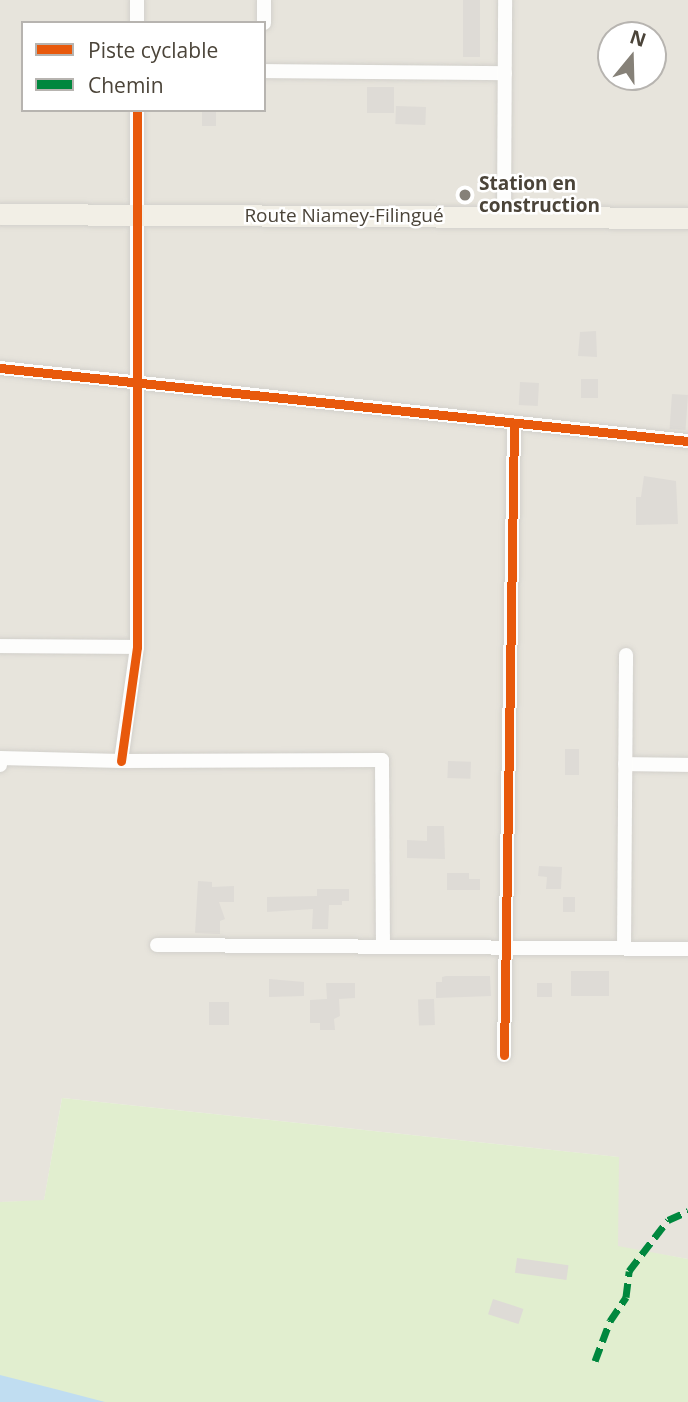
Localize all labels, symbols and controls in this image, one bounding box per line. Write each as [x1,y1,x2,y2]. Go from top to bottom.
legend [21,21,266,112]
north arrow [597,21,667,91]
text: N [627,23,650,53]
text: Piste cyclable [88,36,218,64]
text: Chemin [88,71,164,99]
place label: Station en construction [479,173,600,217]
marker: Station en construction [457,187,473,203]
street label: Route Niamey-Filingué [244,205,444,227]

